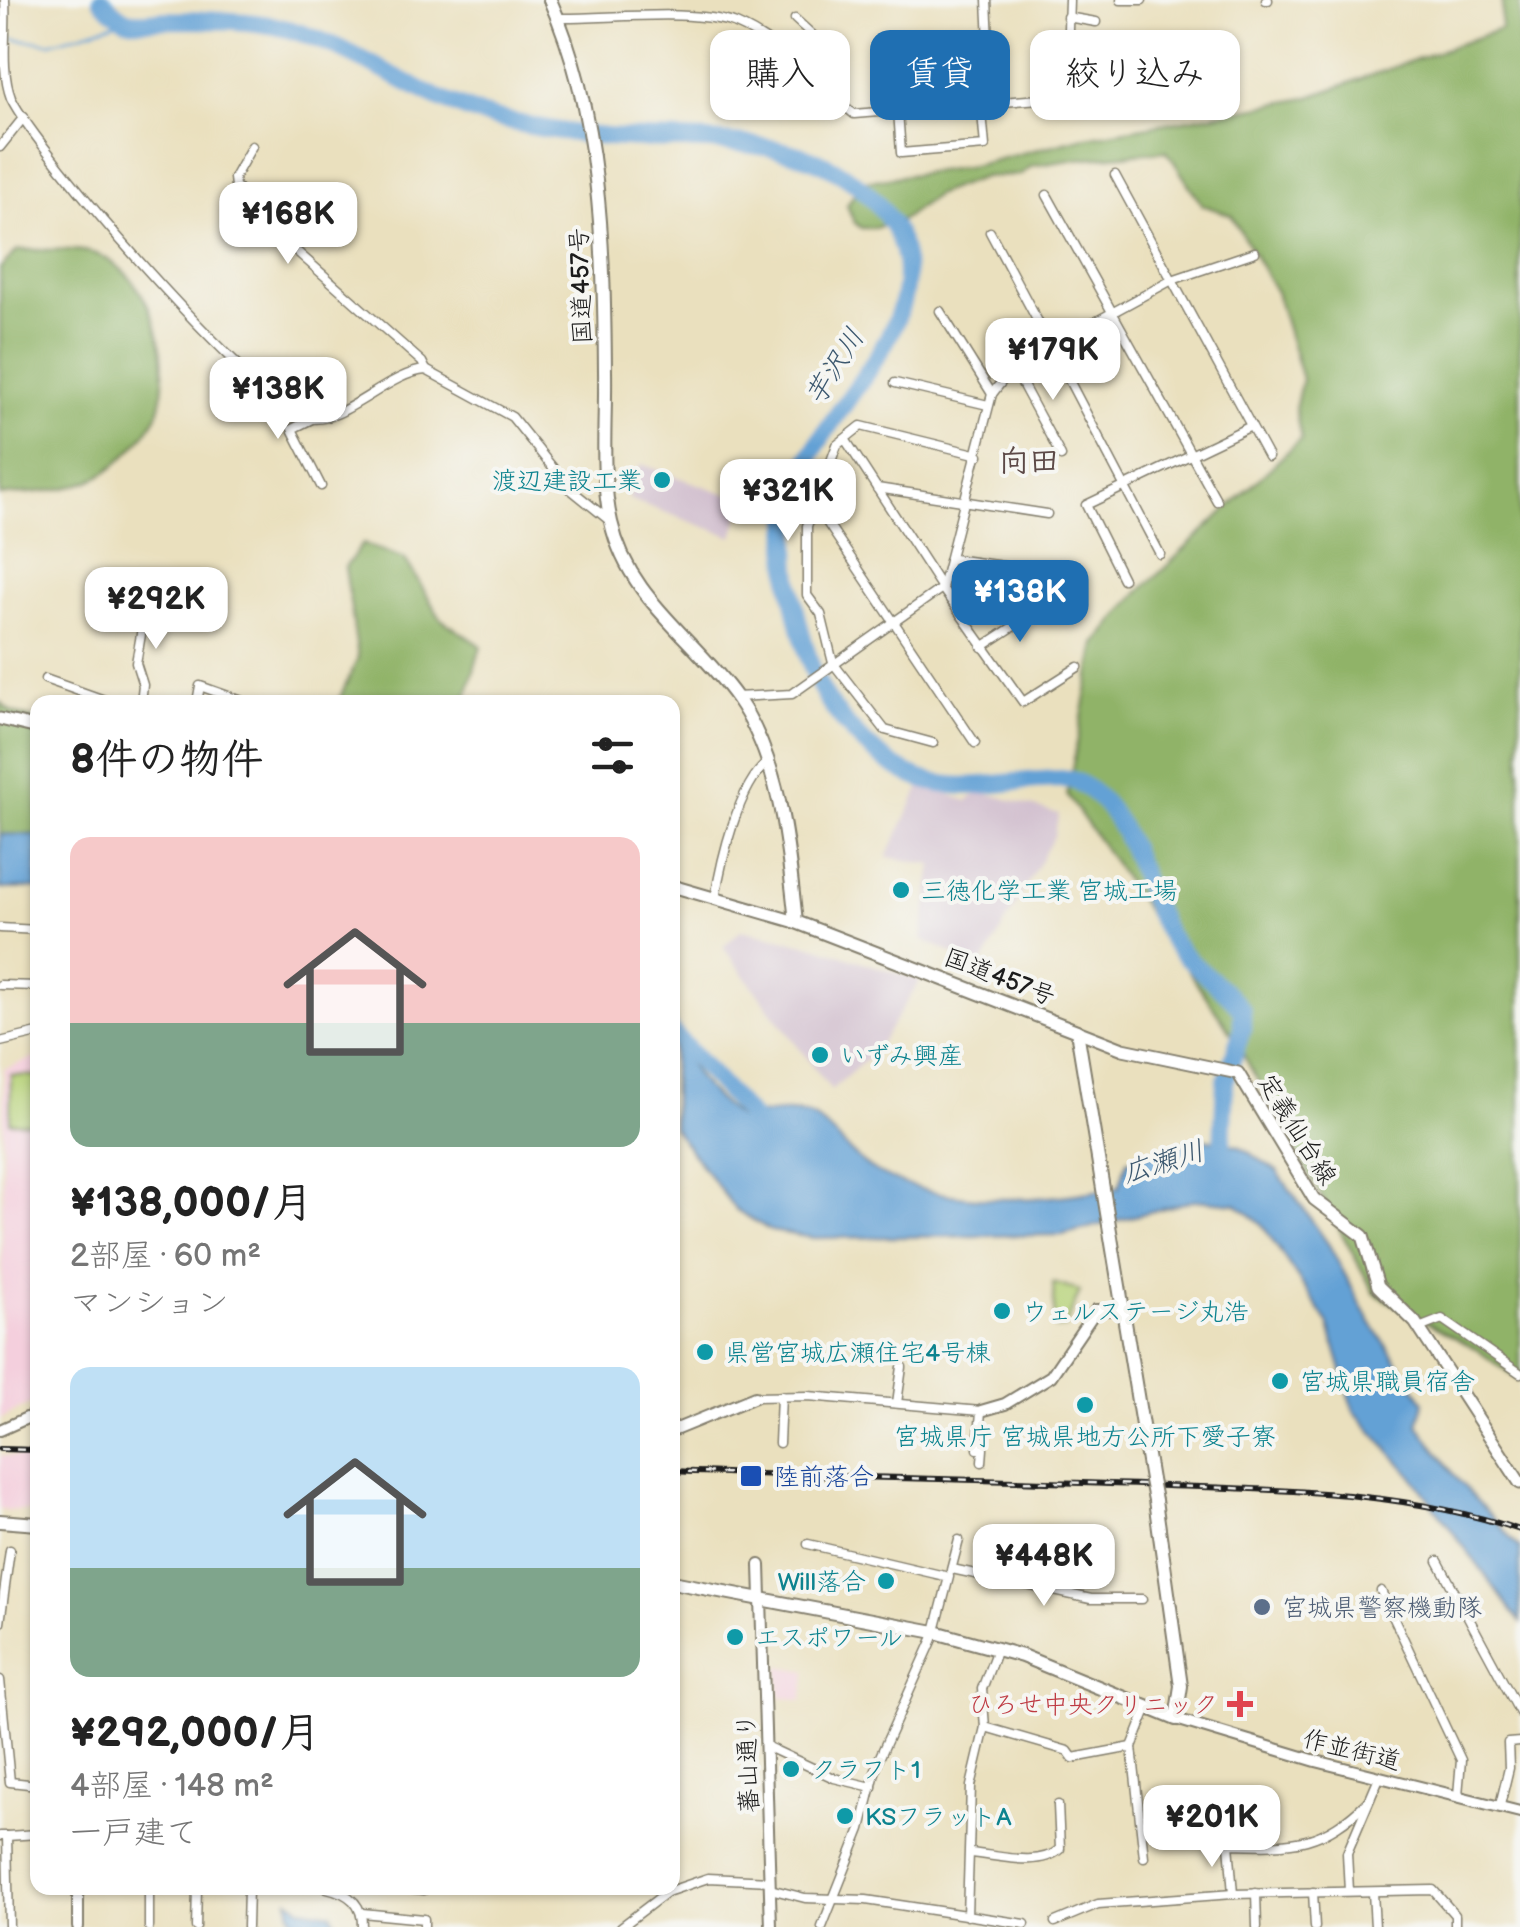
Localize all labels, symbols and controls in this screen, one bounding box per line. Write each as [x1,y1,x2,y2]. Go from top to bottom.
chip: 購入 [710,30,850,120]
chip: 賃貸 [870,30,1010,120]
chip: 絞り込み [1030,30,1240,120]
pin: ¥168K [218,182,358,267]
text: ¥168K [241,195,335,234]
street label: 国道457号 [564,227,599,345]
pin: ¥179K [983,318,1123,403]
water label: 芋沢川 [799,322,872,411]
text: ¥179K [1007,331,1099,370]
pin: ¥138K [208,357,348,442]
text: ¥138K [232,370,324,409]
district label: 向田 [999,444,1059,480]
pin: ¥321K [718,459,858,544]
place label: 渡辺建設工業 [492,466,642,497]
marker: 渡辺建設工業 [651,469,673,491]
text: ¥321K [742,472,834,511]
pin: ¥138K [950,560,1090,645]
pin: ¥292K [86,567,226,652]
text: ¥138K [974,573,1066,612]
text: ¥292K [107,580,205,619]
icon: filters [585,728,640,783]
text: 8件の物件 [70,735,263,786]
place label: 三徳化学工業 宮城工場 [921,876,1178,907]
marker: 三徳化学工業 宮城工場 [890,879,912,901]
icon: home [265,902,445,1082]
street label: 国道457号 [939,942,1060,1013]
place label: いずみ興産 [840,1041,963,1072]
marker: いずみ興産 [809,1044,831,1066]
street label: 定義仙台線 [1250,1069,1343,1191]
water label: 広瀬川 [1118,1134,1208,1190]
text: ¥138,000/月 [70,1178,313,1229]
text: 2部屋 · 60 m² [70,1237,261,1276]
text: マンション [70,1284,229,1323]
place label: ウェルステージ丸浩 [1022,1297,1249,1328]
marker: ウェルステージ丸浩 [991,1300,1013,1322]
place label: 県営宮城広瀬住宅4号棟 [725,1338,990,1369]
marker: 県営宮城広瀬住宅4号棟 [694,1341,716,1363]
place label: 宮城県職員宿舎 [1300,1367,1475,1398]
marker: 宮城県職員宿舎 [1269,1370,1291,1392]
marker: 宮城県庁 宮城県地方公所下愛子寮 [1074,1394,1096,1416]
place label: 宮城県庁 宮城県地方公所下愛子寮 [894,1422,1276,1453]
icon: home [265,1432,445,1612]
place label: 陸前落合 [774,1462,874,1493]
marker: 陸前落合 [738,1463,764,1489]
pin: ¥448K [974,1524,1114,1609]
text: ¥448K [995,1537,1093,1576]
place label: Will落合 [777,1567,866,1598]
marker: Will落合 [875,1570,897,1592]
place label: 宮城県警察機動隊 [1282,1593,1482,1624]
marker: 宮城県警察機動隊 [1251,1596,1273,1618]
place label: エスポワール [755,1623,904,1654]
marker: エスポワール [724,1626,746,1648]
place label: ひろせ中央クリニック [968,1690,1218,1721]
marker: ひろせ中央クリニック [1227,1691,1253,1717]
text: ¥292,000/月 [70,1708,321,1759]
street label: 蕃山通り [731,1712,766,1813]
street label: 作並街道 [1299,1723,1404,1778]
place label: クラフト1 [811,1755,921,1786]
marker: クラフト1 [780,1758,802,1780]
text: 4部屋 · 148 m² [70,1767,274,1806]
pin: ¥201K [1142,1785,1282,1870]
text: ¥201K [1165,1798,1259,1837]
place label: KSフラットA [865,1802,1012,1833]
marker: KSフラットA [834,1805,856,1827]
text: 一戸建て [70,1814,198,1853]

